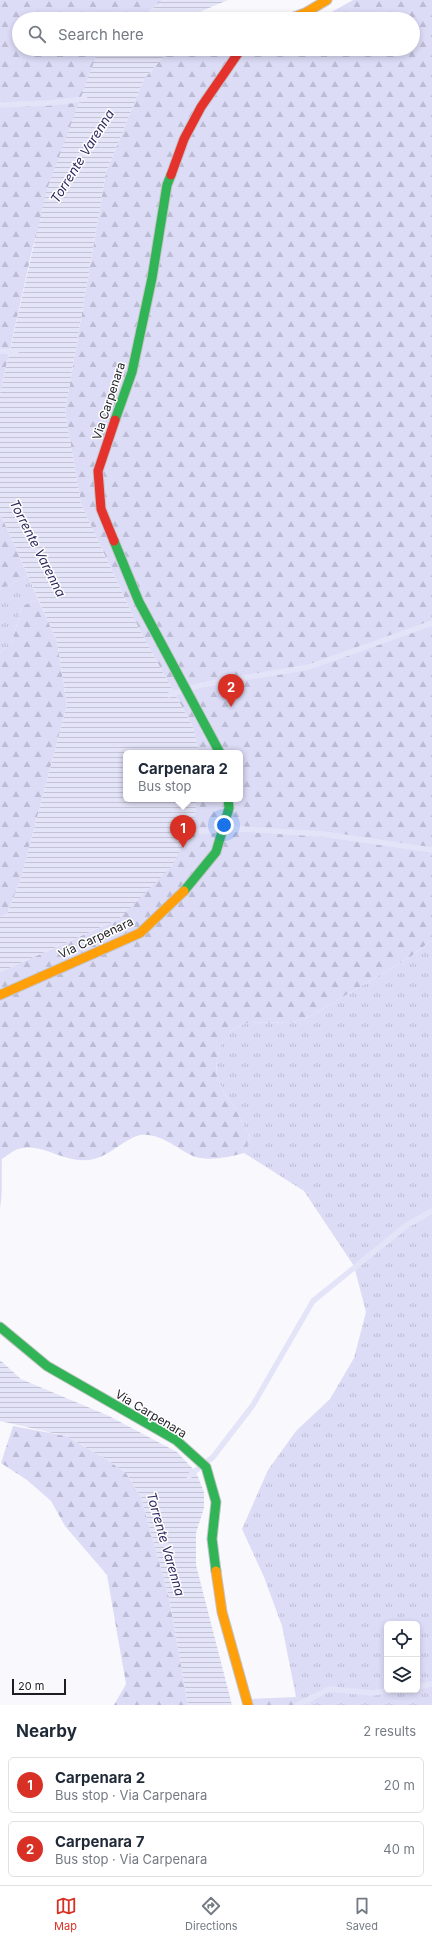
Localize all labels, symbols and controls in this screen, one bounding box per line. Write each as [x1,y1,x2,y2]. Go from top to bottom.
search box [12,12,420,56]
icon: search [26,23,48,45]
text: Search here [58,25,144,44]
water label: Torrente Varenna [47,106,117,206]
street label: Via Carpenara [89,360,128,442]
water label: Torrente Varenna [7,497,69,599]
pin: 2 [218,674,244,707]
popup [123,750,243,802]
text: Carpenara 2 [138,759,228,778]
text: Bus stop [138,778,191,794]
pin: 1 [170,815,196,848]
your location [214,815,234,835]
street label: Via Carpenara [56,914,136,961]
street label: Via Carpenara [113,1386,190,1441]
water label: Torrente Varenna [144,1490,188,1598]
map controls [384,1621,420,1693]
button: locate [384,1621,420,1657]
button: layers [384,1657,420,1693]
scale bar [12,1677,66,1696]
text: 20 m [18,1679,44,1693]
text: Nearby [16,1721,77,1741]
text: 2 results [363,1723,416,1739]
text: Carpenara 2 [55,1768,145,1787]
text: 1 [27,1777,33,1793]
text: 20 m [384,1777,415,1793]
text: Bus stop · Via Carpenara [55,1787,207,1803]
text: Carpenara 7 [55,1832,144,1851]
text: 2 [26,1841,34,1857]
text: 40 m [383,1841,415,1857]
text: Bus stop · Via Carpenara [55,1851,207,1867]
tab: Map [54,1895,77,1933]
tab: Directions [185,1895,238,1933]
tab: Saved [346,1895,378,1933]

